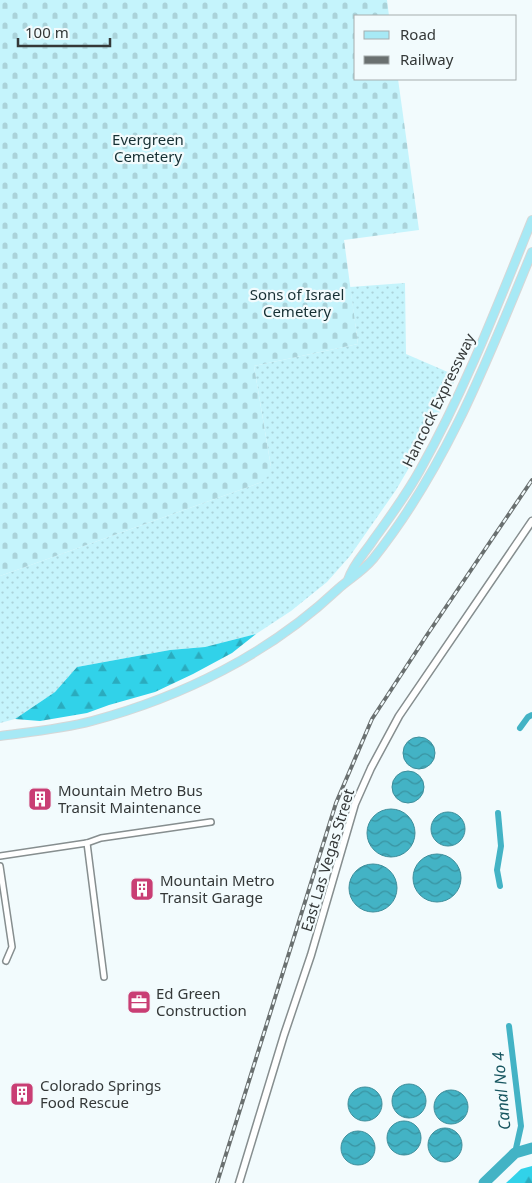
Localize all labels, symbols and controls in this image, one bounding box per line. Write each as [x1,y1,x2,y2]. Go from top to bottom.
scale bar [18,15,110,47]
legend [354,15,517,80]
text: 100 m [25,22,69,42]
text: Road [400,24,436,44]
text: Railway [400,49,454,69]
park label: Evergreen Cemetery [112,129,184,166]
park label: Sons of Israel Cemetery [250,284,344,321]
street label: Hancock Expressway [397,330,479,470]
place label: Mountain Metro Bus Transit Maintenance [58,780,203,817]
building icon: Mountain Metro Bus Transit Maintenance [27,786,53,812]
street label: East Las Vegas Street [296,786,358,934]
place label: Mountain Metro Transit Garage [160,870,275,907]
building icon: Mountain Metro Transit Garage [129,876,155,902]
place label: Ed Green Construction [156,983,247,1020]
office icon: Ed Green Construction [126,989,152,1015]
water label: Canal No 4 [487,1051,515,1131]
place label: Colorado Springs Food Rescue [40,1075,161,1112]
building icon: Colorado Springs Food Rescue [9,1081,35,1107]

